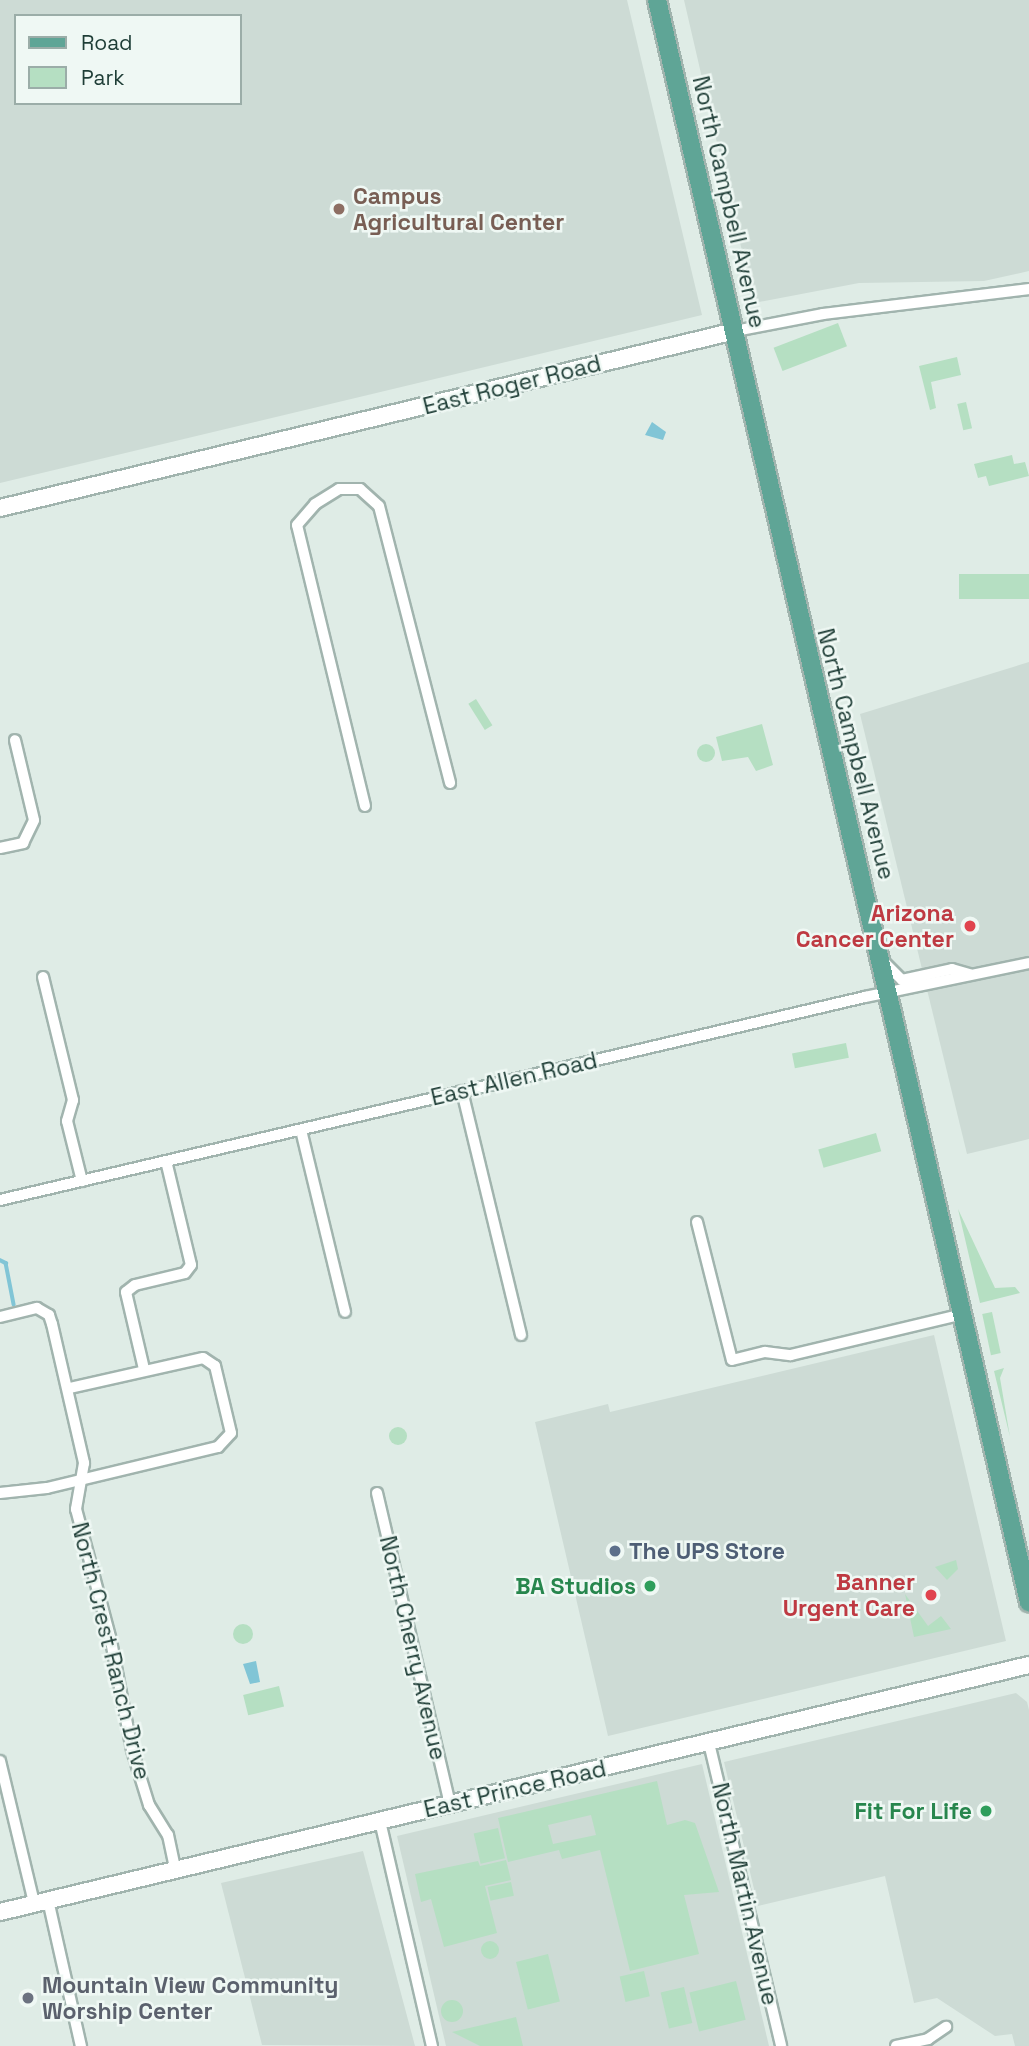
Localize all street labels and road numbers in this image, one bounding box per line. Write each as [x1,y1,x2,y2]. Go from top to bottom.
street label: North Campbell Avenue [687,73,771,331]
street label: East Roger Road [420,350,604,420]
street label: North Campbell Avenue [811,625,901,883]
street label: East Allen Road [428,1046,600,1112]
street label: North Crest Ranch Drive [66,1519,156,1783]
street label: North Cherry Avenue [374,1533,452,1763]
street label: East Prince Road [421,1755,609,1823]
street label: North Martin Avenue [706,1780,784,2008]

